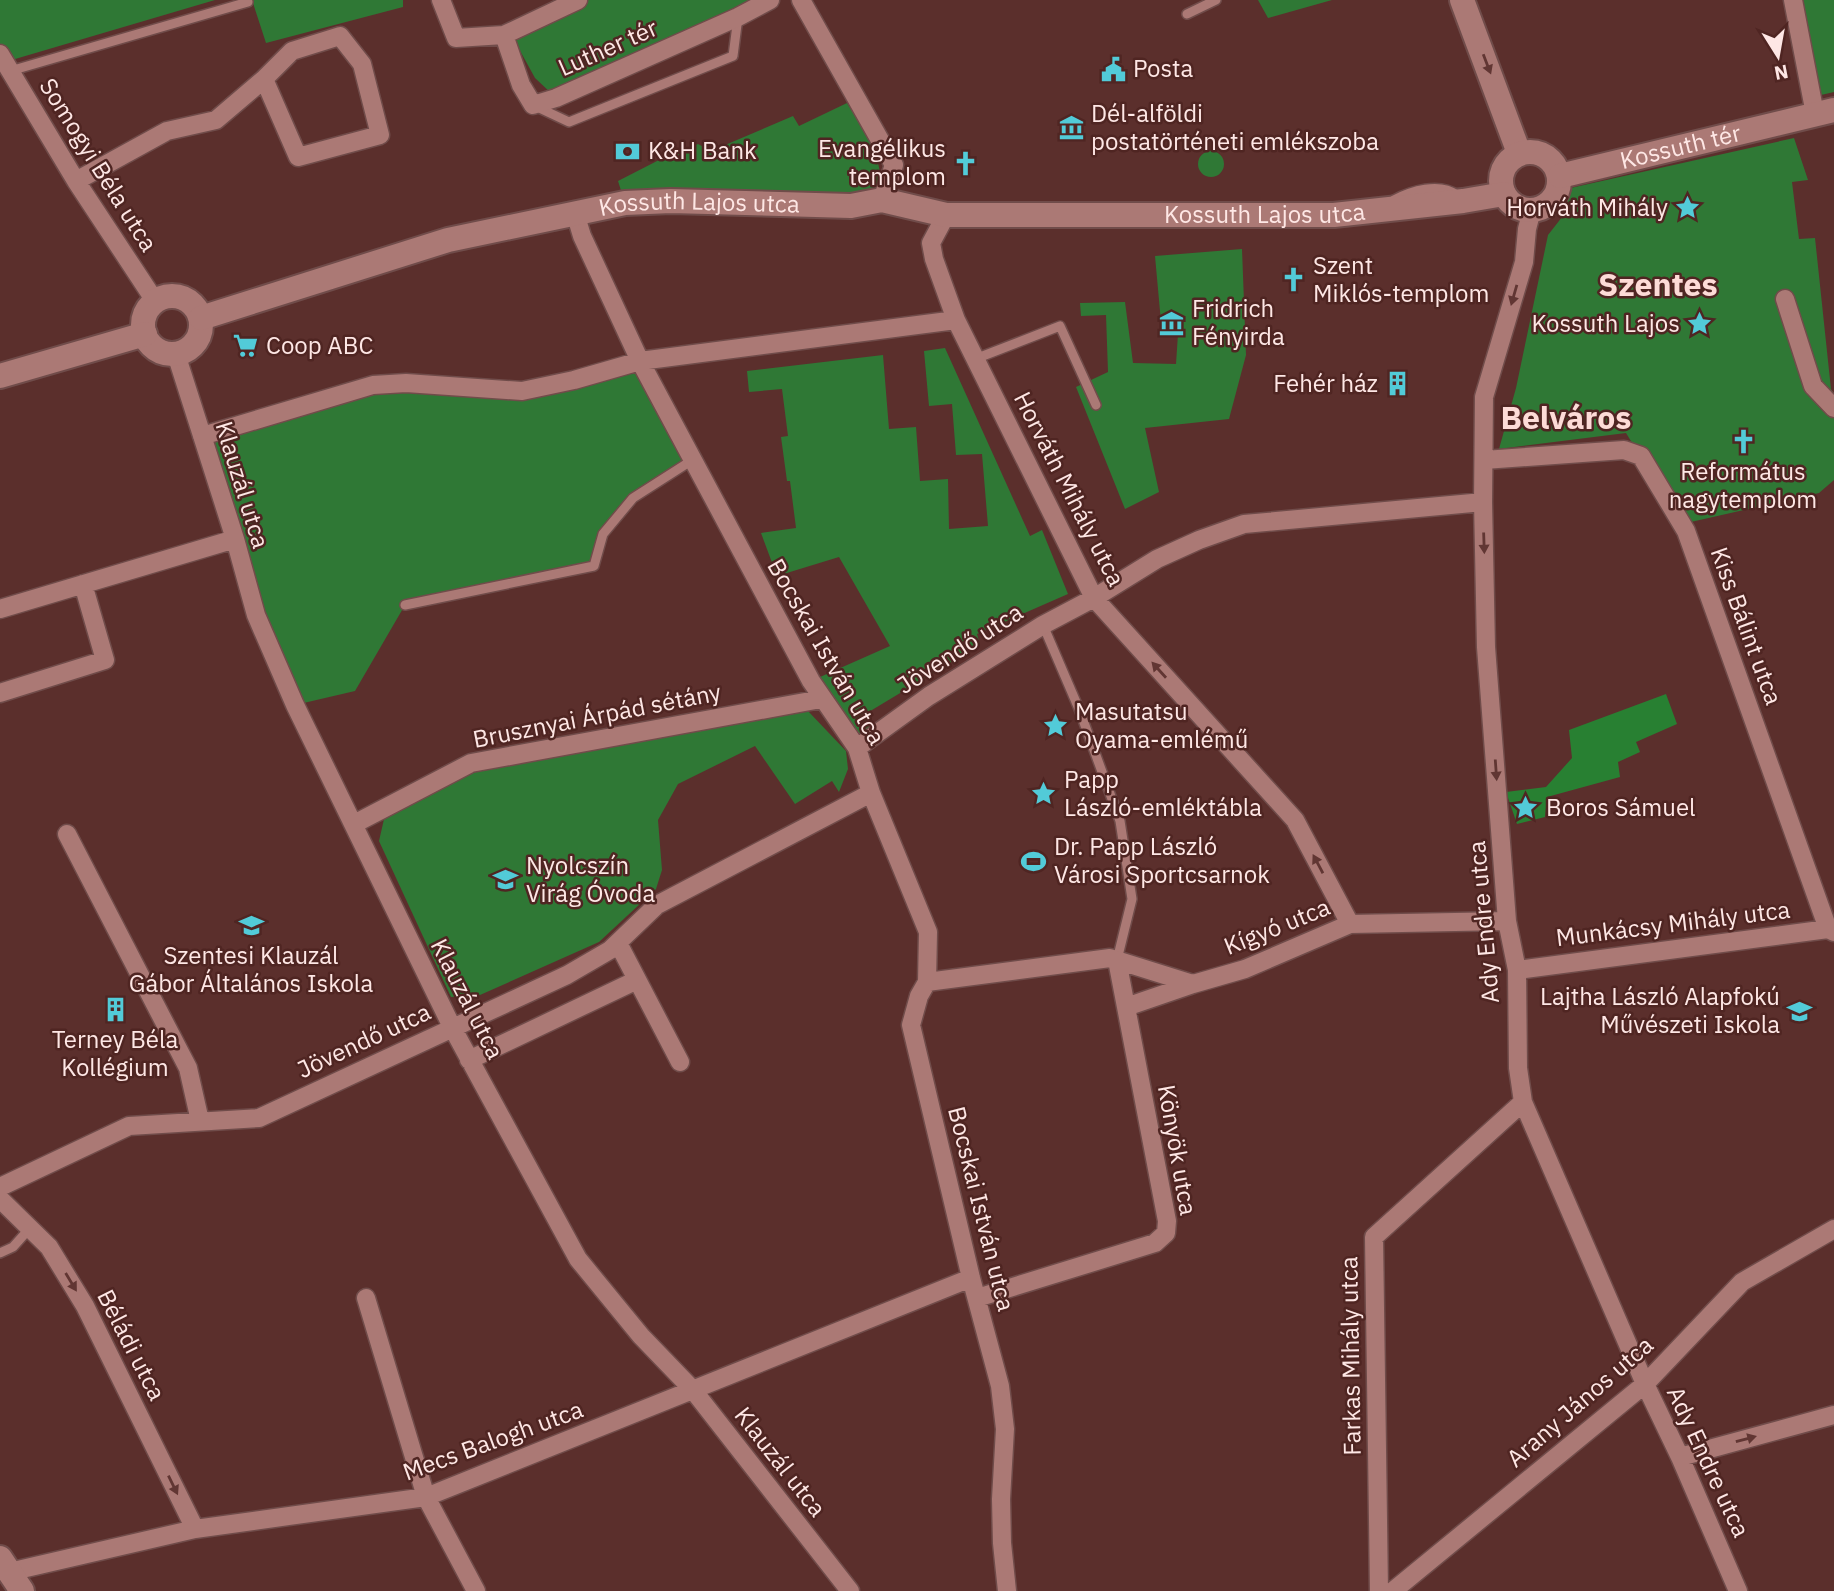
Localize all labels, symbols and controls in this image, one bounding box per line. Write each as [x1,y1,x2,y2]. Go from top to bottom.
street label: Luther tér [553,11,662,83]
north arrow [1743,21,1813,91]
place label: Posta [1133,52,1193,84]
one-way arrow [1481,53,1492,74]
public building icon: Posta [1099,55,1127,83]
text: N [1772,60,1790,86]
street label: Somogyi Béla utca [33,72,165,257]
place label: Dél-alföldi postatörténeti emlékszoba [1091,97,1379,157]
museum icon: Dél-alföldi postatörténeti emlékszoba [1057,114,1085,142]
street label: Kossuth tér [1617,116,1744,176]
place label: Evangélikus templom [818,132,946,192]
place label: K&H Bank [648,134,757,166]
bank icon: K&H Bank [614,137,642,165]
church icon: Evangélikus templom [952,149,980,177]
street label: Kossuth Lajos utca [596,184,800,223]
place label: Horváth Mihály [1506,191,1668,223]
place icon: Horváth Mihály [1674,194,1702,222]
street label: Kossuth Lajos utca [1164,195,1367,230]
place label: Szent Miklós-templom [1313,249,1489,309]
district label: Szentes [1598,263,1718,305]
church icon: Szent Miklós-templom [1279,266,1307,294]
one-way arrow [1508,285,1518,306]
place label: Fridrich Fényirda [1192,292,1285,352]
place label: Kossuth Lajos [1531,307,1680,339]
museum icon: Fridrich Fényirda [1158,309,1186,337]
place icon: Kossuth Lajos [1686,310,1714,338]
place label: Coop ABC [266,329,373,361]
supermarket icon: Coop ABC [232,332,260,360]
place label: Fehér ház [1273,367,1378,399]
building icon: Fehér ház [1384,370,1412,398]
street label: Horváth Mihály utca [1007,386,1133,591]
district label: Belváros [1501,396,1631,438]
street label: Klauzál utca [208,417,277,552]
church icon: Református nagytemplom [1729,427,1757,455]
place label: Református nagytemplom [1669,455,1817,515]
one-way arrow [1478,532,1489,554]
street label: Kiss Bálint utca [1704,542,1790,709]
street label: Bocskai István utca [761,553,893,751]
street label: Jövendő utca [890,595,1029,701]
one-way arrow [1151,661,1167,679]
street label: Brusznyai Árpád sétány [470,675,724,755]
place label: Masutatsu Oyama-emlémű [1075,695,1248,755]
place icon: Masutatsu Oyama-emlémű [1041,712,1069,740]
one-way arrow [1491,759,1502,781]
place label: Papp László-emléktábla [1064,763,1262,823]
place icon: Papp László-emléktábla [1030,780,1058,808]
place label: Boros Sámuel [1546,791,1696,823]
place icon: Boros Sámuel [1512,794,1540,822]
place label: Dr. Papp László Városi Sportcsarnok [1054,830,1270,890]
street label: Ady Endre utca [1460,839,1506,1005]
sports icon: Dr. Papp László Városi Sportcsarnok [1020,847,1048,875]
place label: Nyolcszín Virág Óvoda [526,849,655,909]
one-way arrow [1312,854,1324,873]
school or university icon: Nyolcszín Virág Óvoda [492,866,520,894]
street label: Kígyó utca [1219,890,1335,962]
street label: Munkácsy Mihály utca [1554,893,1792,953]
school or university icon: Szentesi Klauzál Gábor Általános Iskola [237,911,265,939]
street label: Klauzál utca [424,933,512,1064]
place label: Szentesi Klauzál Gábor Általános Iskola [129,939,373,999]
place label: Lajtha László Alapfokú Művészeti Iskola [1540,980,1780,1040]
building icon: Terney Béla Kollégium [101,995,129,1023]
street label: Jövendő utca [292,995,436,1085]
school or university icon: Lajtha László Alapfokú Művészeti Iskola [1786,997,1814,1025]
place label: Terney Béla Kollégium [52,1023,179,1083]
street label: Könyök utca [1151,1082,1205,1218]
street label: Bocskai István utca [941,1103,1023,1315]
street label: Farkas Mihály utca [1332,1256,1368,1456]
one-way arrow [64,1273,77,1292]
street label: Béládi utca [90,1284,174,1406]
street label: Arany János utca [1499,1329,1660,1474]
street label: Ady Endre utca [1660,1381,1758,1542]
street label: Mecs Balogh utca [398,1393,587,1487]
street label: Klauzál utca [728,1400,834,1523]
one-way arrow [1735,1433,1757,1444]
one-way arrow [168,1475,179,1495]

